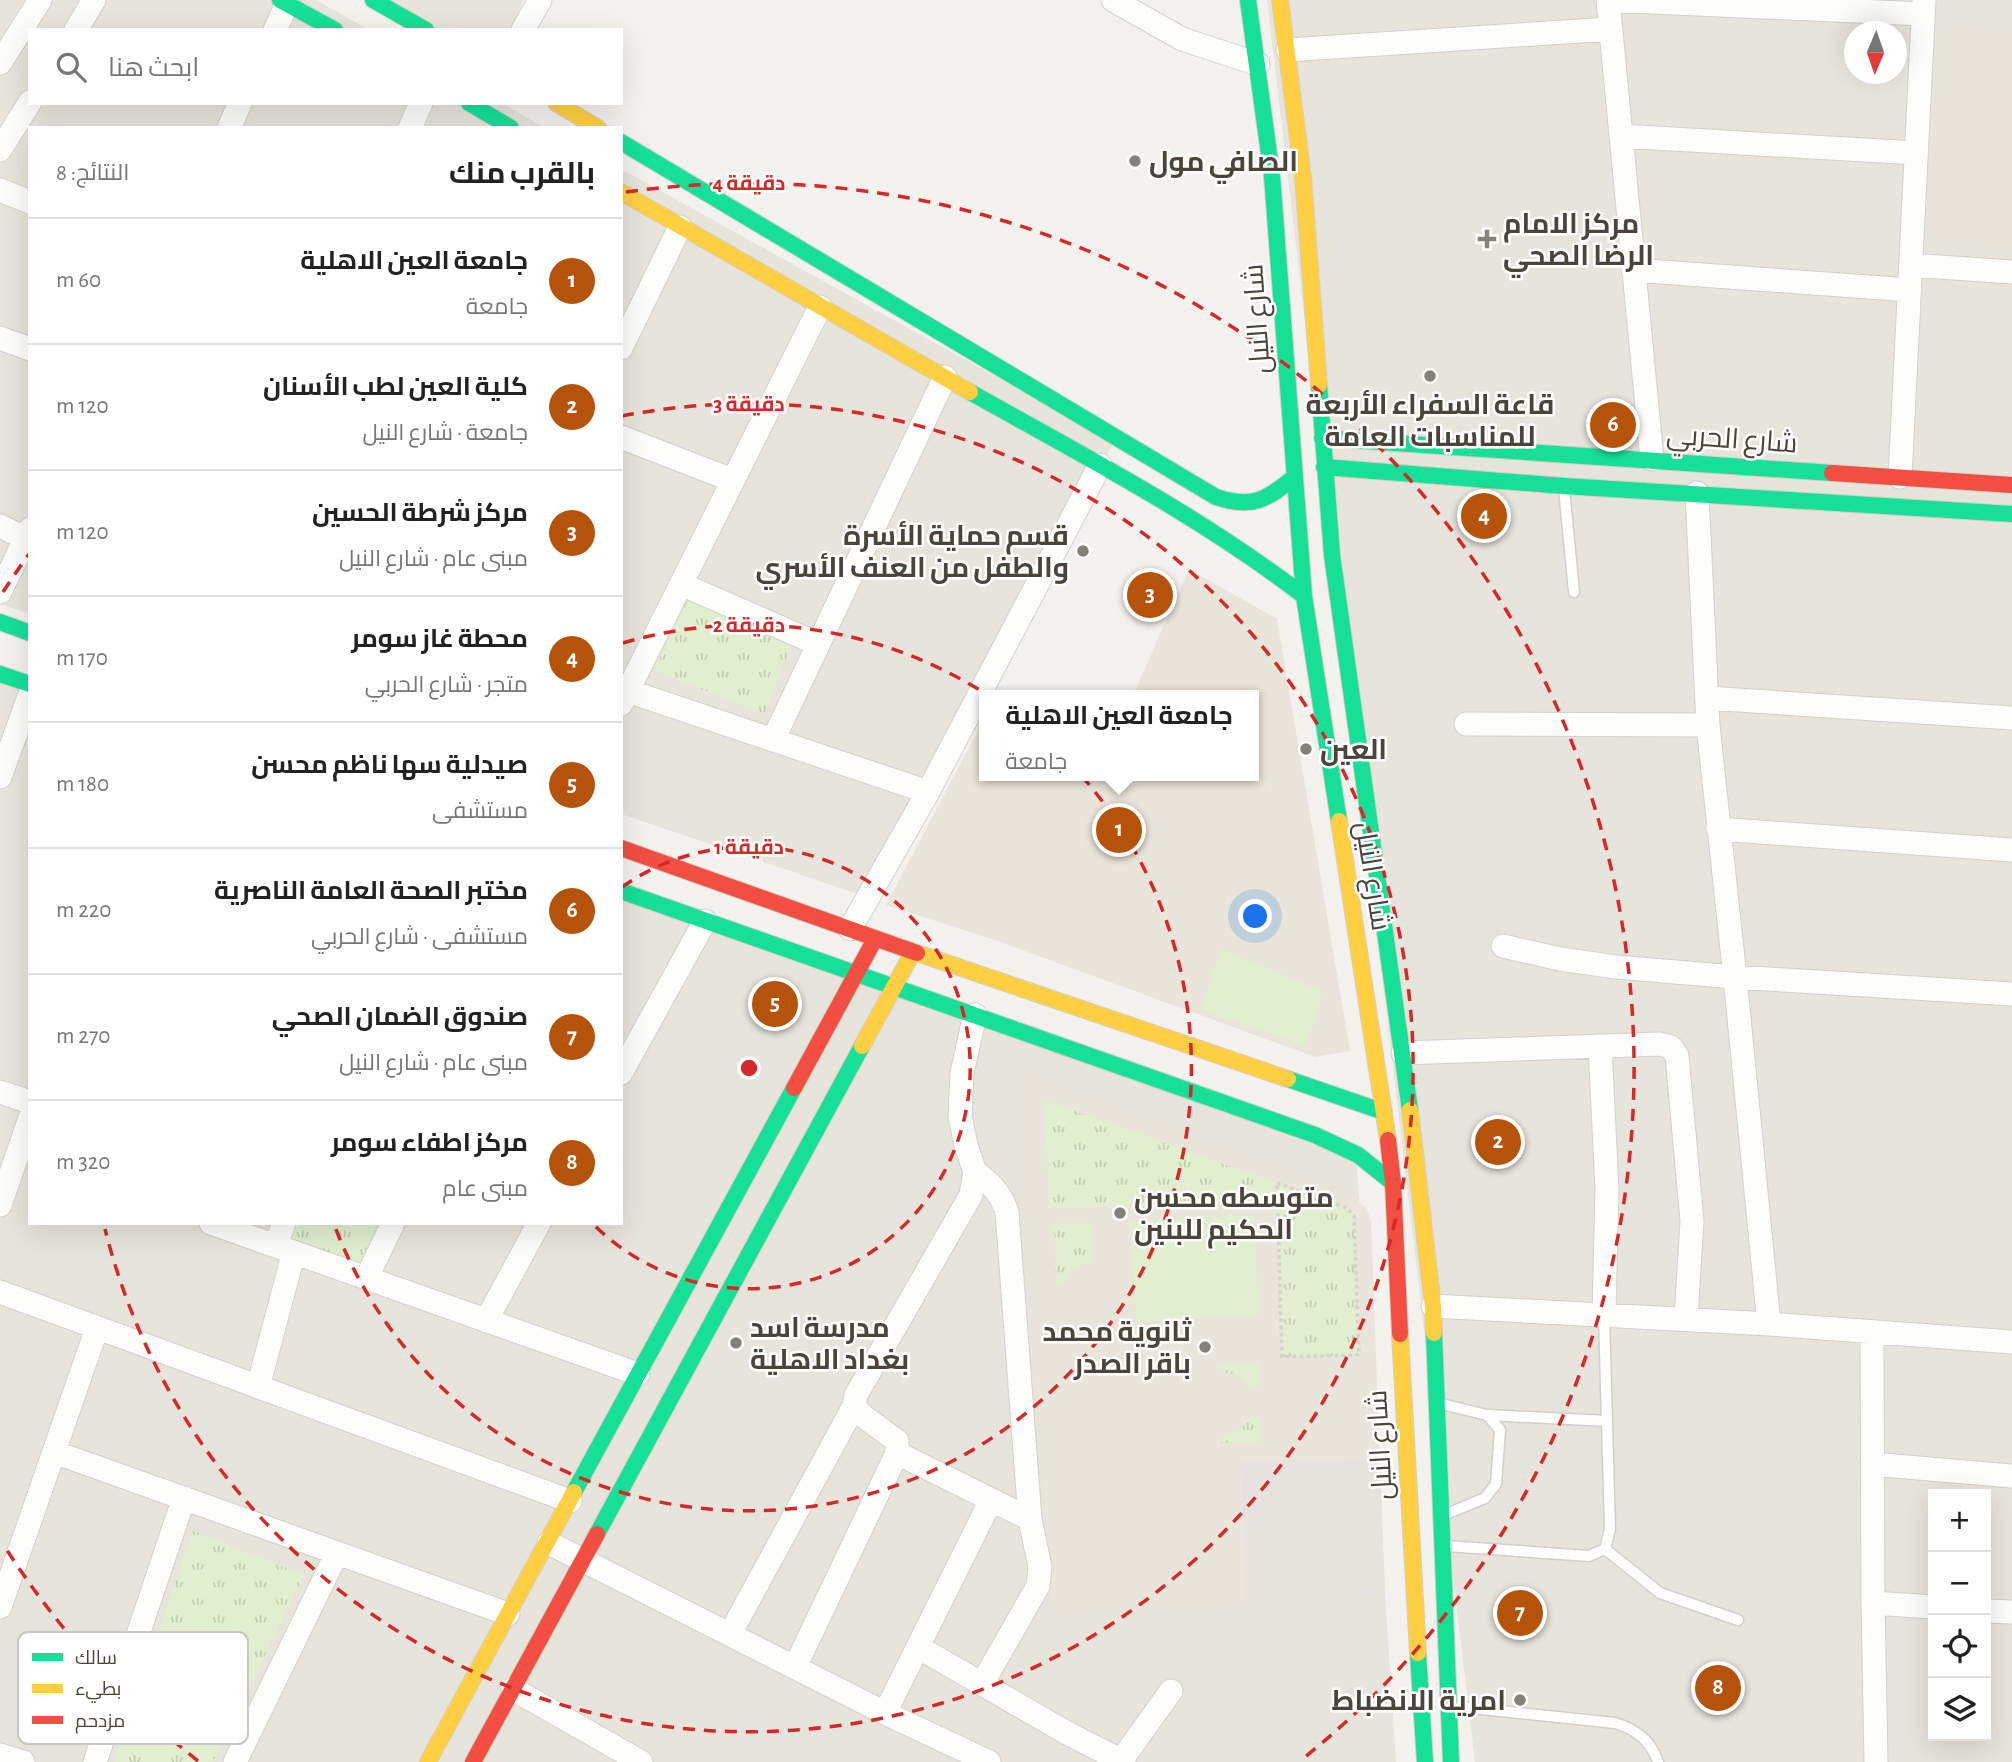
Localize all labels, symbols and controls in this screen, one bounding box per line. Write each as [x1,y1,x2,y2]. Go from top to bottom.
north arrow [1844,21,1907,84]
search box [28,28,623,105]
icon: search [52,48,90,86]
text: ابحث هنا [108,55,199,81]
place label: الصافي مول [1149,149,1298,184]
marker: الصافي مول [1127,153,1143,169]
text: بالقرب منك [449,159,595,189]
text: النتائج: 8 [56,162,129,185]
text: 4 دقيقة [712,173,786,195]
place label: مركز الامام الرضا الصحي [1503,211,1654,278]
marker: مركز الامام الرضا الصحي [1477,229,1497,249]
text: جامعة العين الاهلية [300,248,528,274]
street label: شارع النيل [1239,263,1279,375]
text: 60 m [56,269,101,292]
text: 1 [568,269,576,292]
text: جامعة [466,296,528,319]
marker: قاعة السفراء الأربعة للمناسبات العامة [1422,368,1438,384]
text: كلية العين لطب الأسنان [263,374,528,400]
place label: قاعة السفراء الأربعة للمناسبات العامة [1306,389,1554,452]
text: 3 دقيقة [713,394,785,416]
text: 120 m [56,395,109,418]
text: 2 [567,395,577,418]
pin: 6 [1590,399,1636,451]
street label: شارع الحربي [1665,420,1799,465]
text: جامعة · شارع النيل [362,422,528,445]
pin: 4 [1461,490,1507,542]
text: مركز شرطة الحسين [312,500,528,526]
place label: قسم حماية الأسرة والطفل من العنف الأسري [756,520,1069,590]
text: 120 m [56,521,109,544]
text: 3 [567,521,577,544]
marker: قسم حماية الأسرة والطفل من العنف الأسري [1075,543,1091,559]
text: مبنى عام · شارع النيل [339,548,528,571]
pin: 3 [1127,569,1173,621]
text: 2 دقيقة [713,615,785,637]
text: محطة غاز سومر [351,626,528,652]
text: 170 m [56,647,108,670]
text: 4 [566,647,578,670]
text: متجر · شارع الحربي [365,674,528,697]
popup [979,690,1259,781]
text: جامعة العين الاهلية [1005,703,1233,729]
place label: العين [1320,737,1387,766]
marker: العين [1298,741,1314,757]
text: جامعة [1005,751,1067,774]
text: صيدلية سها ناظم محسن [251,752,528,778]
text: 180 m [56,773,109,796]
text: 5 [567,773,577,796]
text: مستشفى [432,800,528,823]
pin: 1 [1096,804,1142,856]
street label: شارع النيل [1347,820,1395,933]
text: 1 دقيقة [714,837,784,859]
text: مختبر الصحة العامة الناصرية [214,878,528,904]
text: 220 m [56,899,111,922]
text: 6 [566,899,578,922]
your location [1238,899,1272,933]
text: مستشفى · شارع الحربي [311,926,528,949]
pin: 5 [752,978,798,1030]
text: صندوق الضمان الصحي [272,1004,528,1030]
text: 270 m [56,1025,110,1048]
text: 7 [567,1025,577,1048]
text: مبنى عام · شارع النيل [339,1052,528,1075]
centre of rings [737,1056,761,1080]
pin: 2 [1475,1116,1521,1168]
text: مركز اطفاء سومر [331,1130,528,1156]
text: 320 m [56,1151,110,1174]
text: 8 [566,1151,578,1174]
text: مبنى عام [442,1178,528,1201]
place label: متوسطه محسن الحكيم للبنين [1134,1185,1334,1249]
marker: متوسطه محسن الحكيم للبنين [1112,1205,1128,1221]
place label: مدرسة اسد بغداد الاهلية [750,1315,909,1375]
place label: ثانوية محمد باقر الصدر [1042,1317,1192,1380]
marker: مدرسة اسد بغداد الاهلية [728,1335,744,1351]
marker: ثانوية محمد باقر الصدر [1197,1339,1213,1355]
street label: شارع النيل [1363,1389,1401,1501]
map controls [1928,1489,1991,1741]
button: + [1928,1489,1991,1552]
button: − [1928,1552,1991,1615]
pin: 7 [1497,1587,1543,1639]
button: locate [1928,1615,1991,1678]
legend [18,1632,248,1744]
text: سالك [75,1649,117,1668]
pin: 8 [1695,1662,1741,1714]
button: layers [1928,1678,1991,1741]
text: بطيء [75,1680,121,1703]
place label: امرية الانضباط [1332,1688,1506,1717]
marker: امرية الانضباط [1512,1692,1528,1708]
text: مزدحم [75,1712,125,1734]

